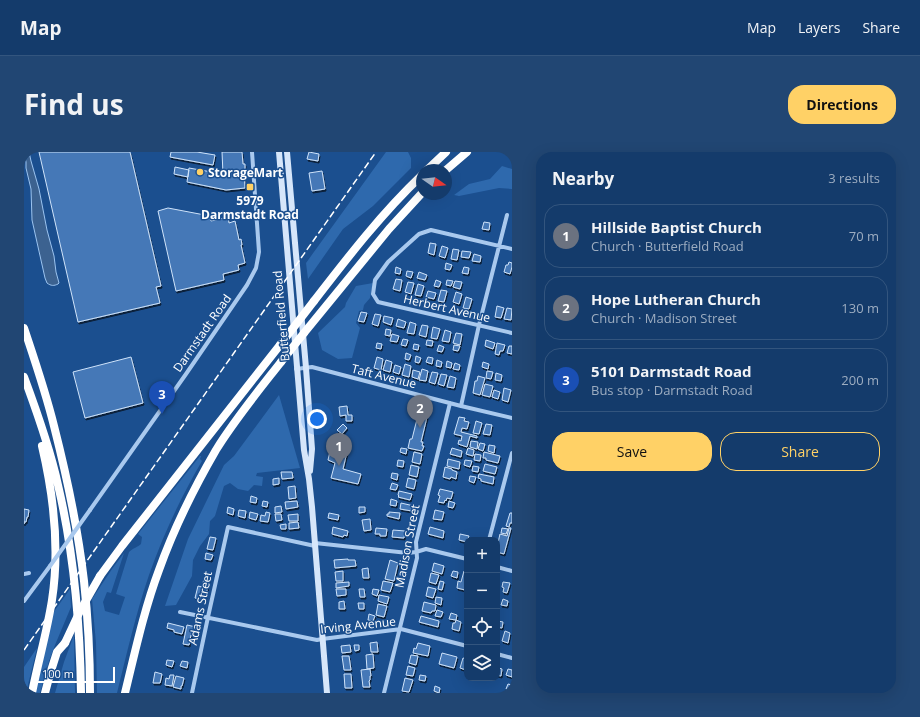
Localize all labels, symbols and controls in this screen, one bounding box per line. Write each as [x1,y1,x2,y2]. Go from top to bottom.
text: Map [20,15,61,41]
text: Map [747,18,776,37]
text: Layers [798,18,840,37]
text: Share [862,18,900,37]
text: Find us [24,85,124,123]
button: Directions [788,85,896,124]
place label: StorageMart [208,164,283,181]
north arrow [416,164,452,200]
marker: StorageMart [195,167,205,177]
text: Nearby [552,167,614,190]
text: 3 results [828,169,880,187]
marker: 5979 Darmstadt Road [245,182,255,192]
place label: 5979 Darmstadt Road [201,192,299,223]
text: Hillside Baptist Church [591,217,762,237]
text: 1 [562,227,570,245]
text: 70 m [849,227,879,245]
text: Church · Butterfield Road [591,237,744,255]
street label: Butterfield Road [269,270,293,362]
text: Hope Lutheran Church [591,289,761,309]
street label: Herbert Avenue [402,290,492,326]
street label: Darmstadt Road [169,291,235,375]
text: 2 [562,299,570,317]
text: 130 m [841,299,879,317]
text: Church · Madison Street [591,309,737,327]
street label: Taft Avenue [350,360,419,392]
text: 5101 Darmstadt Road [591,361,752,381]
text: 3 [562,371,570,389]
text: 200 m [841,371,879,389]
pin: 3 [149,381,175,414]
text: Bus stop · Darmstadt Road [591,381,753,399]
pin: 2 [407,395,433,428]
your location [307,409,327,429]
button: Save [552,432,712,471]
button: Share [720,432,880,471]
pin: 1 [326,433,352,466]
street label: Madison Street [391,503,423,589]
map controls [464,537,500,681]
button: + [464,537,500,573]
street label: Adams Street [184,570,216,646]
button: − [464,573,500,609]
button: locate [464,609,500,645]
street label: Irving Avenue [319,613,397,637]
button: layers [464,645,500,681]
scale bar [36,665,115,684]
text: 100 m [42,666,74,681]

